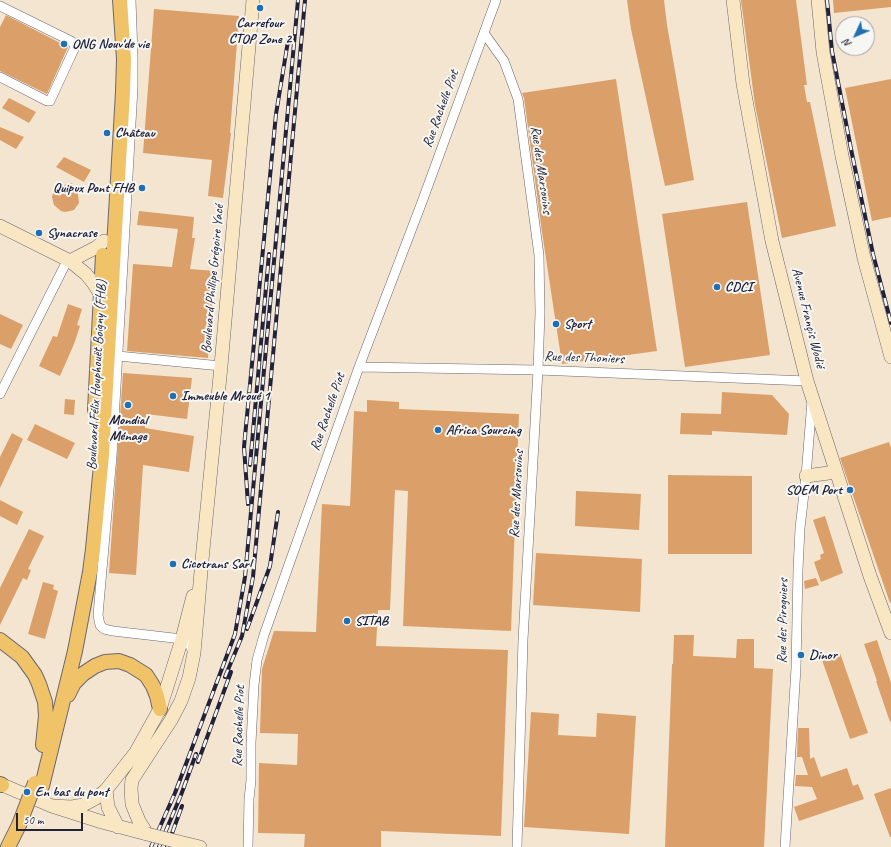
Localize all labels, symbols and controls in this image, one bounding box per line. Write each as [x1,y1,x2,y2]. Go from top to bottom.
marker: Carrefour CTOP Zone 2 [255,3,265,13]
place label: Carrefour CTOP Zone 2 [229,15,291,48]
north arrow [835,16,875,56]
place label: ONG Nouv'de vie [72,36,149,52]
text: N [840,36,854,51]
marker: ONG Nouv'de vie [59,39,69,49]
street label: Rue Rachelle Piot [419,68,463,150]
place label: Château [115,125,155,141]
street label: Rue des Marsouins [527,125,555,215]
marker: Château [102,128,112,138]
place label: Quipux Pont FHB [53,180,134,196]
marker: Quipux Pont FHB [137,183,147,193]
street label: Boulevard Phillipe Grégoire Yacé [198,204,228,354]
place label: Synacrase [47,225,97,241]
marker: Synacrase [34,228,44,238]
street label: Avenue Françis Wodié [787,266,829,370]
place label: CDCI [725,279,752,295]
street label: Boulevard Félix Houphouët Boigny (FHB) [84,280,110,470]
marker: CDCI [712,282,722,292]
place label: Sport [564,316,591,332]
marker: Sport [551,319,561,329]
street label: Rue des Thoniers [544,348,624,368]
street label: Rue Rachelle Piot [307,371,349,453]
place label: Immeuble Mroué 1 [181,388,270,404]
marker: Immeuble Mroué 1 [168,391,178,401]
marker: Mondial Ménage [123,400,133,410]
place label: Mondial Ménage [109,412,147,444]
place label: Africa Sourcing [446,422,521,438]
marker: Africa Sourcing [433,425,443,435]
street label: Rue des Marsouins [506,449,528,539]
place label: SOEM Port [786,482,842,498]
marker: SOEM Port [845,485,855,495]
place label: Cicotrans Sarl [181,556,251,572]
marker: Cicotrans Sarl [168,559,178,569]
street label: Rue des Piroguiers [774,578,792,664]
place label: SITAB [355,613,388,629]
marker: SITAB [342,616,352,626]
place label: Dinor [809,647,837,663]
marker: Dinor [796,650,806,660]
street label: Rue Rachelle Piot [229,685,249,767]
place label: En bas du pont [35,784,108,800]
marker: En bas du pont [22,787,32,797]
scale bar [18,805,85,831]
text: 50 m [23,812,43,828]

